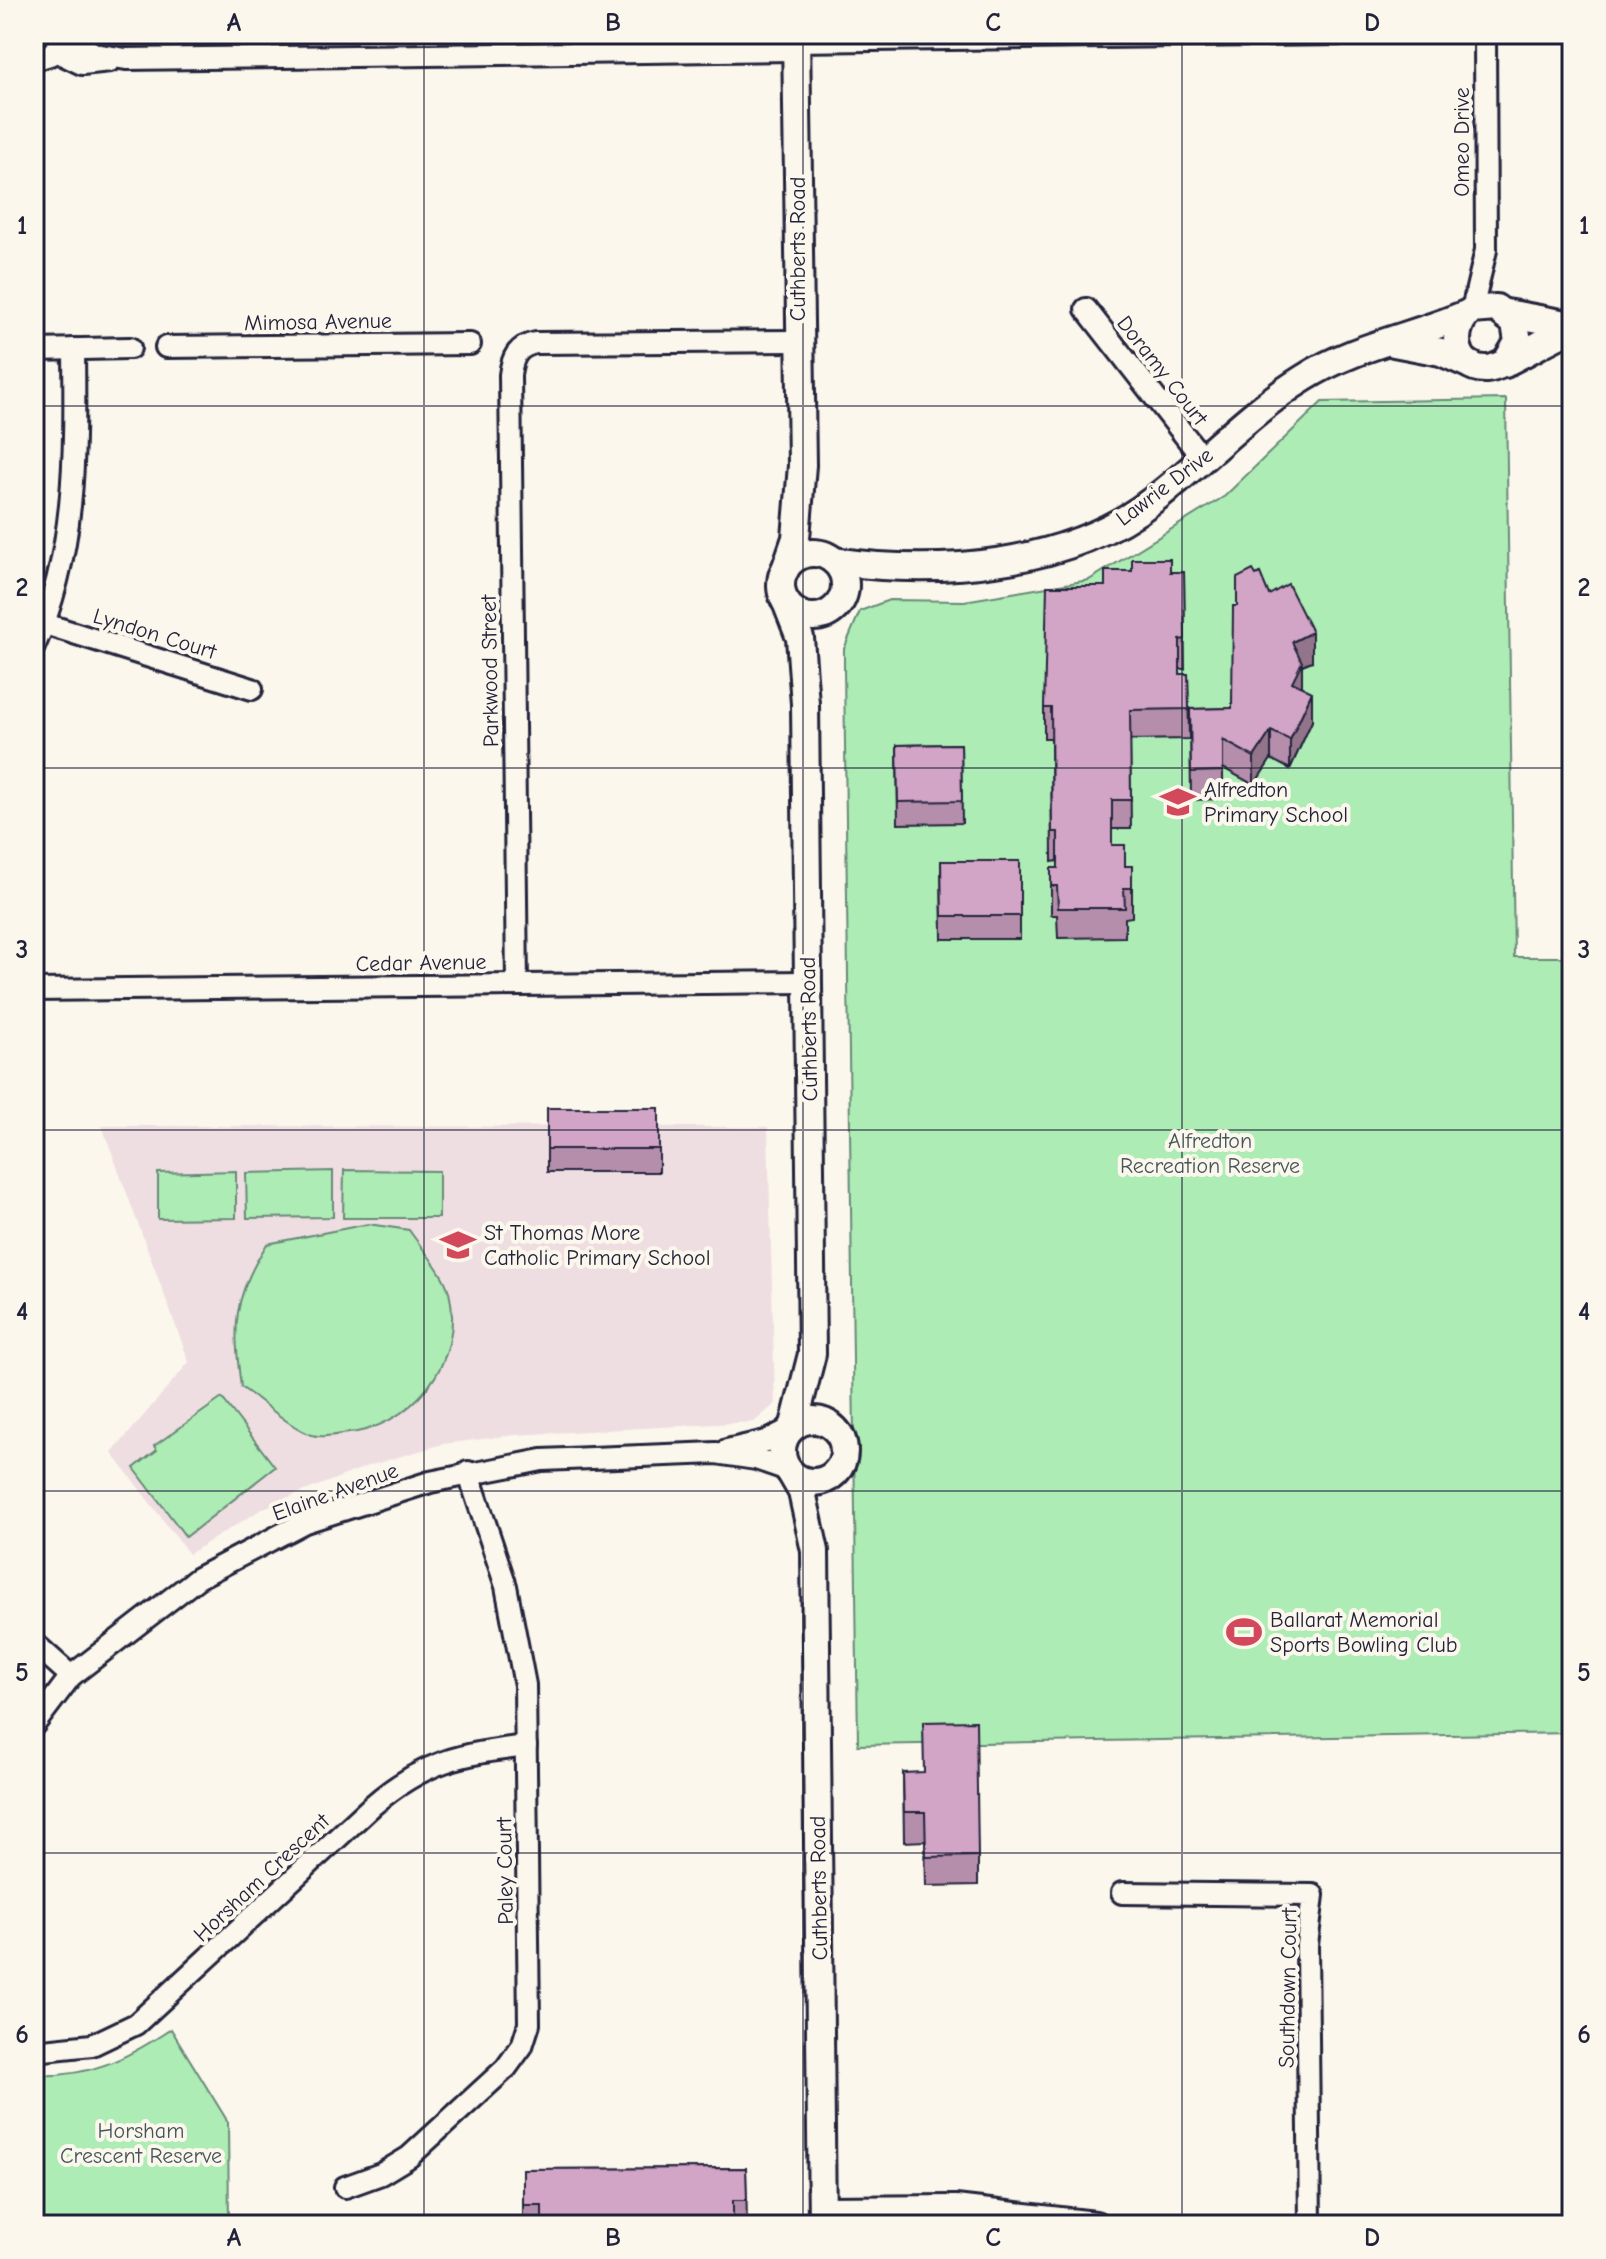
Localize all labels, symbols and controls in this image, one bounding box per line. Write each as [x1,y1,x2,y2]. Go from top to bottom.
text: A [227,8,242,38]
text: B [605,8,621,38]
text: C [985,8,1001,38]
text: D [1364,8,1380,38]
street label: Omeo Drive [1449,87,1475,197]
street label: Cuthberts Road [785,177,811,321]
text: 1 [17,211,27,241]
text: 1 [1579,211,1589,241]
street label: Mimosa Avenue [244,308,392,336]
street label: Doramy Court [1111,311,1214,431]
street label: Lawrie Drive [1111,442,1218,532]
text: 2 [16,573,28,603]
text: 2 [1578,573,1590,603]
street label: Parkwood Street [476,594,504,747]
street label: Lyndon Court [90,603,220,665]
place label: Alfredton Primary School [1204,777,1348,828]
school or university icon: Alfredton Primary School [1159,783,1197,821]
text: 3 [16,935,28,965]
text: 3 [1578,935,1590,965]
street label: Cedar Avenue [355,949,487,977]
street label: Cuthberts Road [795,956,823,1102]
park label: Alfredton Recreation Reserve [1120,1128,1300,1179]
place label: St Thomas More Catholic Primary School [484,1220,711,1271]
school or university icon: St Thomas More Catholic Primary School [439,1226,477,1264]
text: 4 [16,1297,28,1327]
text: 4 [1578,1297,1590,1327]
street label: Elaine Avenue [269,1457,402,1527]
place label: Ballarat Memorial Sports Bowling Club [1270,1607,1458,1658]
sports icon: Ballarat Memorial Sports Bowling Club [1225,1613,1263,1651]
text: 5 [15,1658,29,1688]
text: 5 [1577,1658,1591,1688]
street label: Horsham Crescent [188,1808,335,1947]
street label: Cuthberts Road [805,1815,833,1961]
street label: Paley Court [491,1816,519,1925]
street label: Southdown Court [1274,1907,1302,2068]
text: 6 [15,2020,29,2050]
text: 6 [1577,2020,1591,2050]
park label: Horsham Crescent Reserve [60,2118,222,2169]
text: A [227,2223,242,2253]
text: B [605,2223,621,2253]
text: C [985,2223,1001,2253]
text: D [1364,2223,1380,2253]

